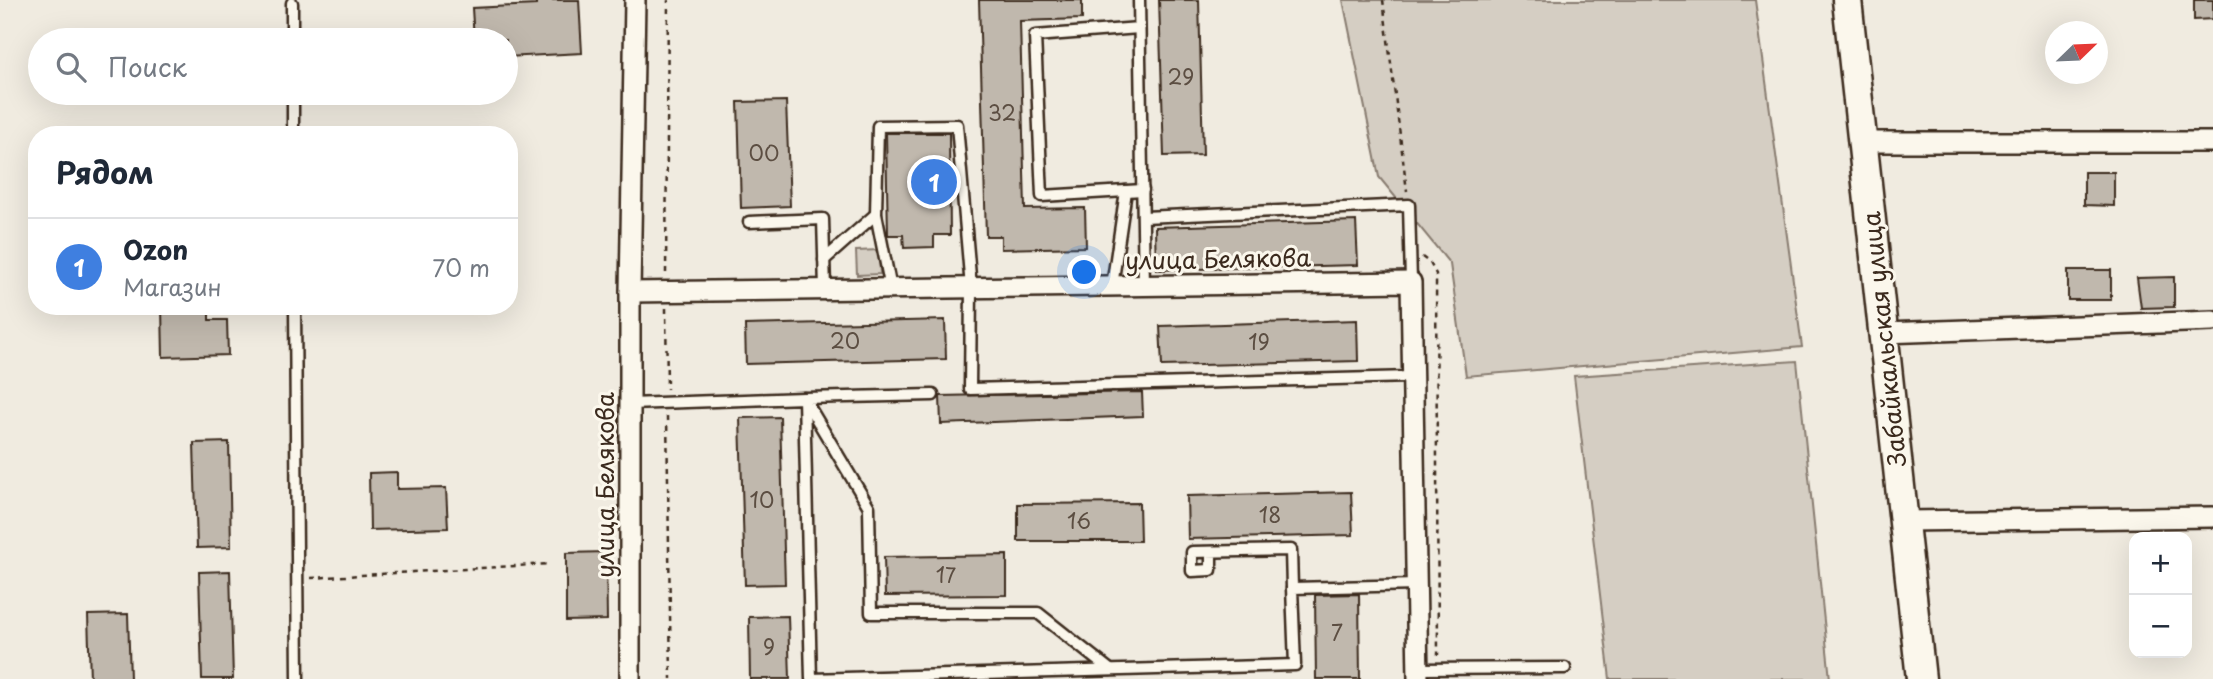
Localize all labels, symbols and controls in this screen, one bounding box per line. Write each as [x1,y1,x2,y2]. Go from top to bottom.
north arrow [2045,21,2108,84]
search box [28,28,518,105]
text: Поиск [108,47,187,86]
icon: search [52,48,90,86]
house number: 29 [1168,60,1194,92]
house number: 32 [988,96,1016,128]
house number: 00 [749,136,779,168]
text: Рядом [56,149,154,194]
pin: 1 [911,156,957,208]
street label: Забайкальская улица [1852,210,1914,470]
text: Ozon [123,230,188,269]
street label: улица Белякова [1125,238,1311,278]
text: 1 [74,250,85,285]
text: 70 m [432,250,490,285]
your location [1067,255,1101,289]
text: Магазин [123,269,222,304]
house number: 20 [830,324,860,356]
house number: 19 [1248,325,1270,357]
street label: улица Белякова [586,392,622,578]
house number: 10 [750,483,774,515]
house number: 18 [1259,498,1281,530]
house number: 16 [1067,504,1091,536]
map controls [2129,532,2192,658]
button: + [2129,532,2192,595]
house number: 17 [936,558,956,590]
button: − [2129,595,2192,658]
house number: 7 [1331,616,1343,648]
house number: 9 [763,630,775,662]

